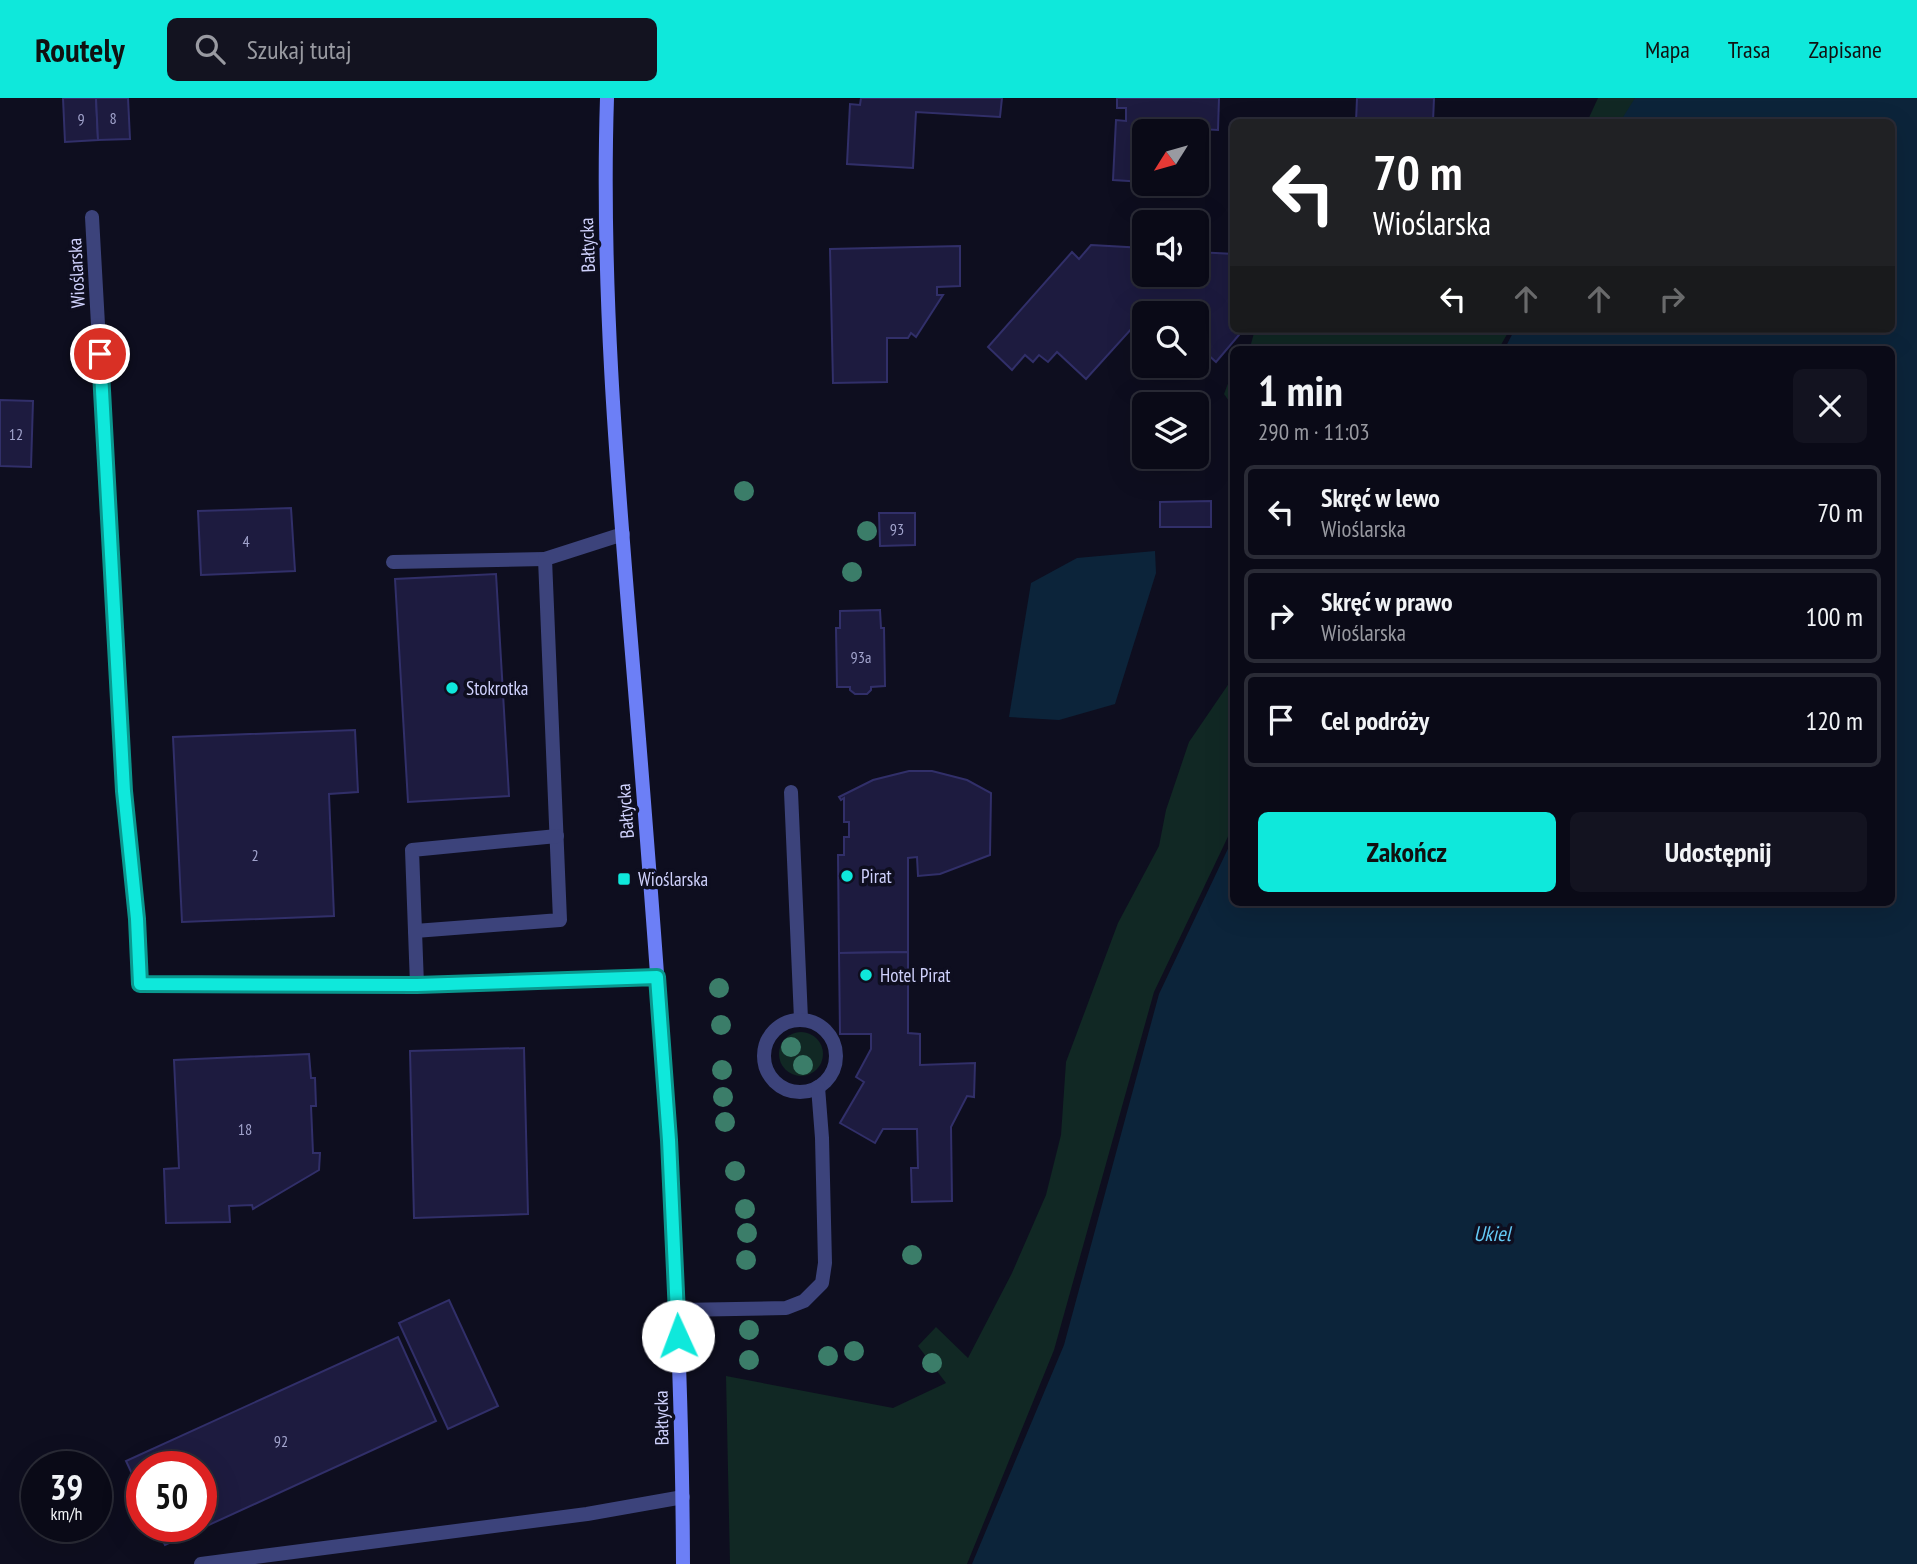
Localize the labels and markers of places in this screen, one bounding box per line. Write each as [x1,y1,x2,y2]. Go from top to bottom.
pin [70,324,130,384]
place label: Stokrotka [466,676,528,700]
marker: Stokrotka [444,680,460,696]
place label: Pirat [861,864,892,888]
place label: Wioślarska [638,867,708,891]
marker: Pirat [839,868,855,884]
marker: Wioślarska [616,871,632,887]
place label: Hotel Pirat [880,963,951,987]
marker: Hotel Pirat [858,967,874,983]

